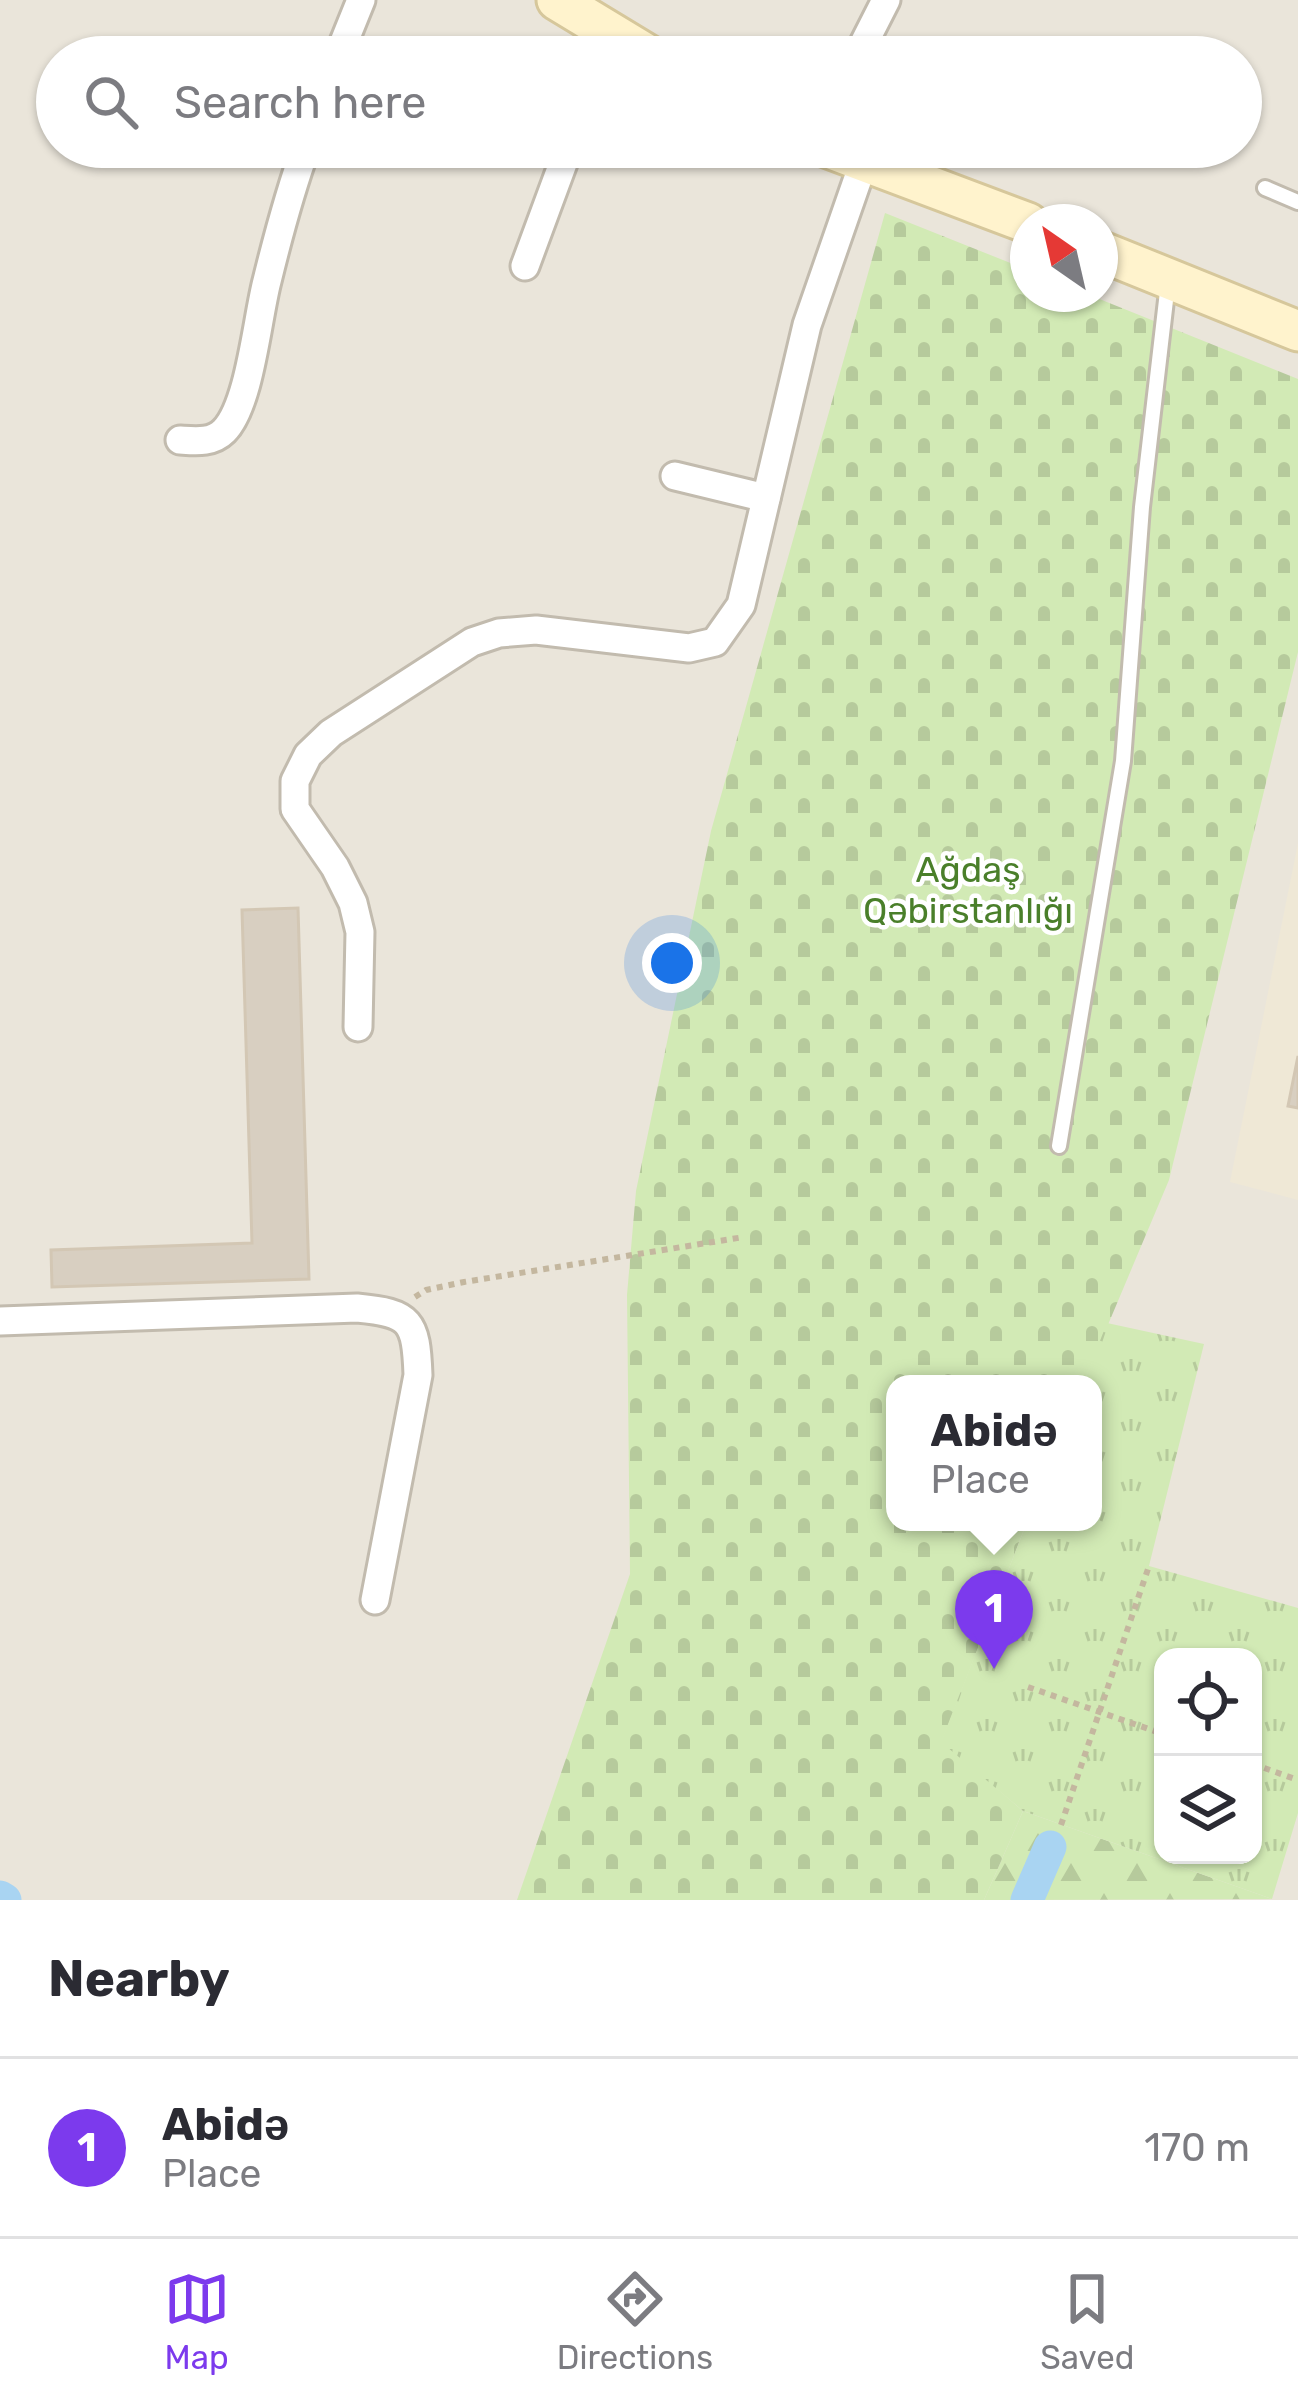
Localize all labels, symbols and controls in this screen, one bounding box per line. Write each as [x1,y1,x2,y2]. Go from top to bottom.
search box [36,36,1262,168]
icon: search [78,69,144,135]
text: Search here [174,76,426,129]
north arrow [1010,204,1118,312]
park label: Ağdaş Qəbirstanlığı [863,848,1073,932]
your location [642,933,702,993]
popup [886,1375,1102,1531]
text: Abidə [931,1404,1057,1457]
text: Place [931,1457,1030,1503]
pin: 1 [955,1570,1033,1669]
map controls [1154,1648,1262,1864]
button: locate [1154,1648,1262,1756]
button: layers [1154,1756,1262,1864]
text: Nearby [48,1948,230,2009]
text: Abidə [162,2098,289,2151]
text: 1 [77,2125,97,2171]
text: 170 m [1144,2125,1250,2171]
text: Place [162,2151,261,2197]
tab: Map [164,2266,230,2377]
tab: Directions [557,2266,713,2377]
tab: Saved [1040,2266,1134,2377]

